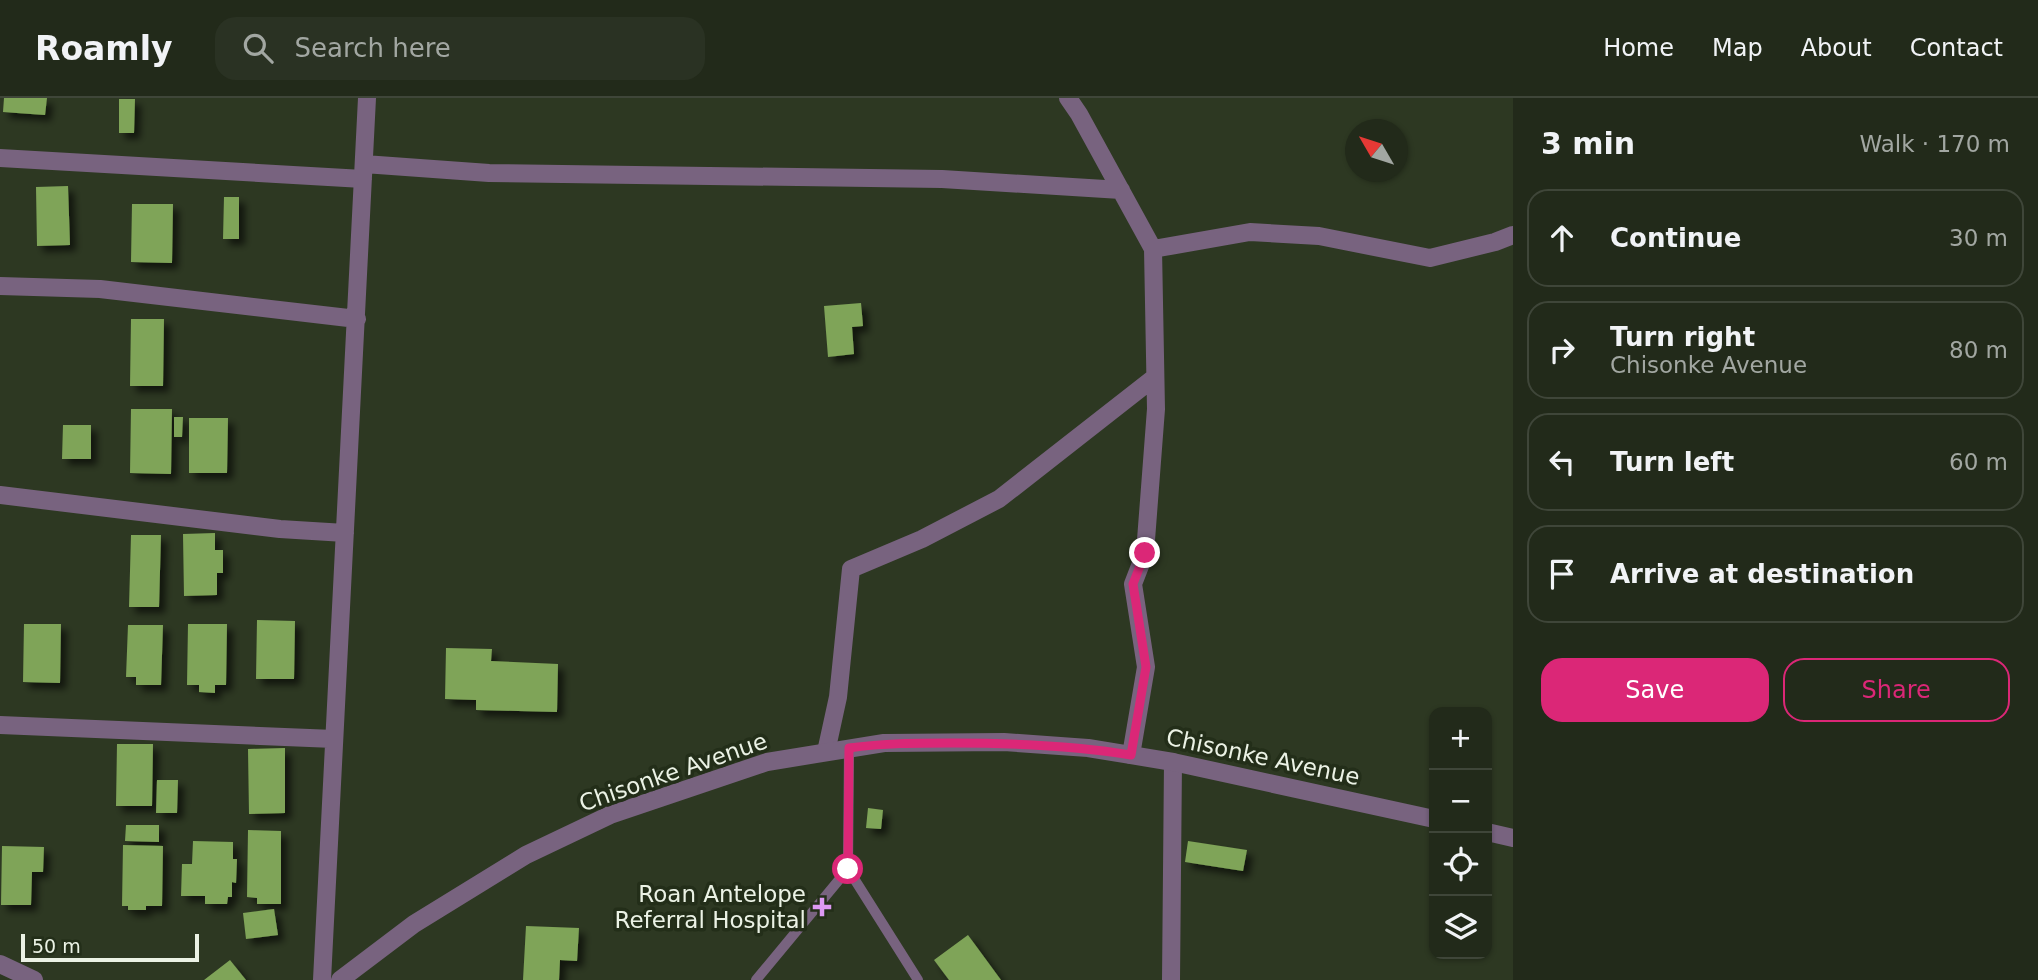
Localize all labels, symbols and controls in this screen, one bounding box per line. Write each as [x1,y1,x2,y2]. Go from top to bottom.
search box [215,17,705,80]
text: Roamly [35,29,173,68]
icon: search [239,29,277,67]
text: Search here [295,33,451,63]
text: Home [1603,34,1674,62]
text: Map [1712,34,1763,62]
text: About [1801,34,1872,62]
text: Contact [1910,34,2003,62]
north arrow [1345,119,1408,182]
text: 3 min [1541,126,1635,161]
text: Walk · 170 m [1859,131,2010,157]
icon: ahead [1543,219,1581,257]
text: Continue [1610,223,1741,253]
text: 30 m [1949,225,2008,251]
text: Turn right [1610,322,1755,352]
icon: right [1543,331,1581,369]
text: 80 m [1949,337,2008,363]
text: Chisonke Avenue [1610,352,1807,378]
icon: left [1543,443,1581,481]
text: Turn left [1610,447,1734,477]
text: 60 m [1949,449,2008,475]
route end [1129,537,1160,568]
icon: arrive [1543,555,1581,593]
text: Arrive at destination [1610,559,1914,589]
button: Save [1541,658,1769,722]
button: Share [1783,658,2010,722]
map controls [1429,707,1492,959]
button: + [1429,707,1492,770]
street label: Chisonke Avenue [1164,724,1362,790]
street label: Chisonke Avenue [576,728,770,816]
button: − [1429,770,1492,833]
button: locate [1429,833,1492,896]
route start [832,853,863,884]
place label: Roan Antelope Referral Hospital [615,881,806,933]
button: layers [1429,896,1492,959]
marker: Roan Antelope Referral Hospital [812,897,832,917]
scale bar [21,931,200,963]
text: 50 m [32,935,81,957]

